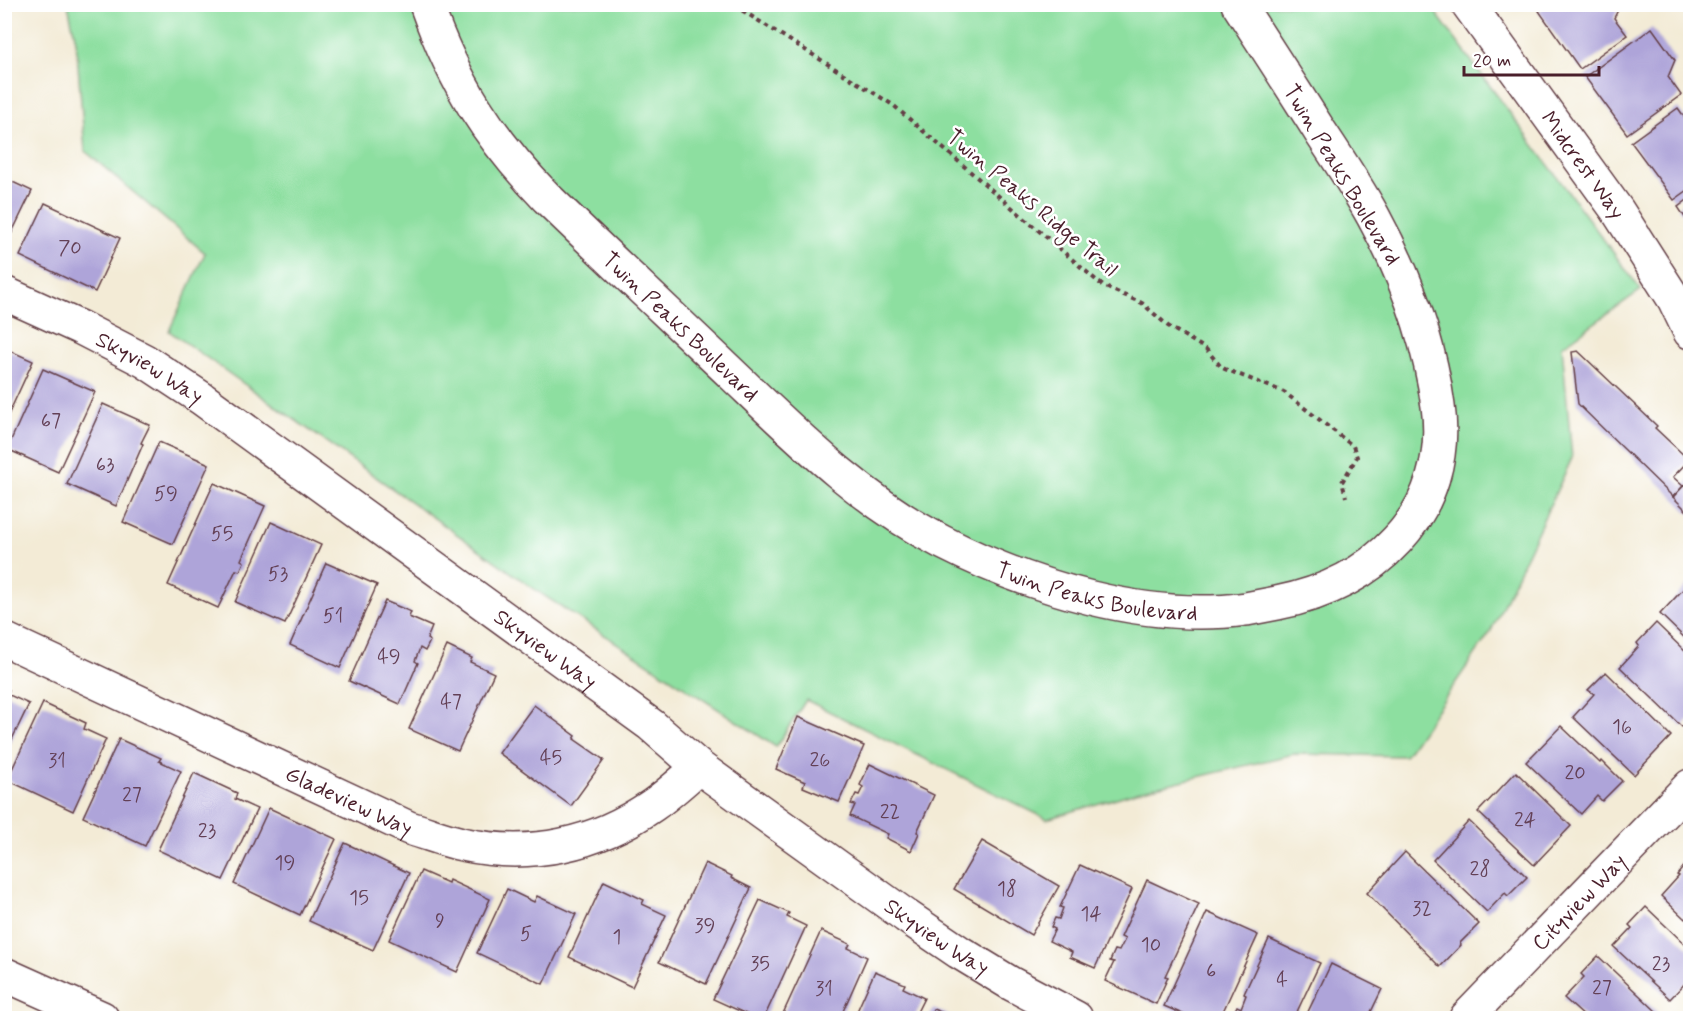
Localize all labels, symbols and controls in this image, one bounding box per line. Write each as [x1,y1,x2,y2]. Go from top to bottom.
scale bar [1464,39,1599,77]
text: 20 m [1473,49,1511,73]
street label: Twin Peaks Boulevard [1276,80,1406,270]
street label: Midcrest Way [1534,106,1631,225]
street label: Twin Peaks Ridge Trail [938,124,1123,286]
house number: 70 [58,235,82,262]
street label: Twin Peaks Boulevard [595,246,764,409]
street label: Skyview Way [91,326,208,412]
house number: 67 [41,408,61,435]
house number: 63 [96,452,114,479]
house number: 59 [154,481,178,508]
house number: 55 [211,521,233,548]
street label: Twin Peaks Boulevard [991,556,1198,628]
house number: 53 [268,561,288,588]
house number: 51 [323,603,343,630]
street label: Skyview Way [488,603,602,697]
house number: 49 [377,644,401,671]
house number: 47 [440,689,462,716]
house number: 16 [1612,714,1632,741]
house number: 45 [540,745,562,772]
house number: 26 [810,747,830,774]
house number: 31 [48,748,66,775]
street label: Gladeview Way [280,760,416,844]
house number: 20 [1564,760,1586,787]
house number: 27 [122,782,142,809]
house number: 22 [880,799,900,826]
house number: 24 [1514,807,1536,834]
house number: 23 [198,818,216,845]
street label: Cityview Way [1527,848,1633,957]
house number: 19 [275,850,295,877]
house number: 28 [1470,856,1490,883]
house number: 18 [997,876,1017,903]
house number: 15 [349,885,369,912]
street label: Skyview Way [878,893,994,983]
house number: 32 [1412,896,1432,923]
house number: 14 [1080,901,1102,928]
house number: 9 [435,908,445,935]
house number: 39 [695,913,715,940]
house number: 5 [520,921,532,948]
house number: 1 [613,924,621,951]
house number: 10 [1141,932,1161,959]
house number: 35 [750,951,770,978]
house number: 23 [1652,951,1670,978]
house number: 6 [1206,958,1216,985]
house number: 4 [1276,967,1288,994]
house number: 27 [1592,975,1612,1002]
house number: 31 [815,976,833,1003]

